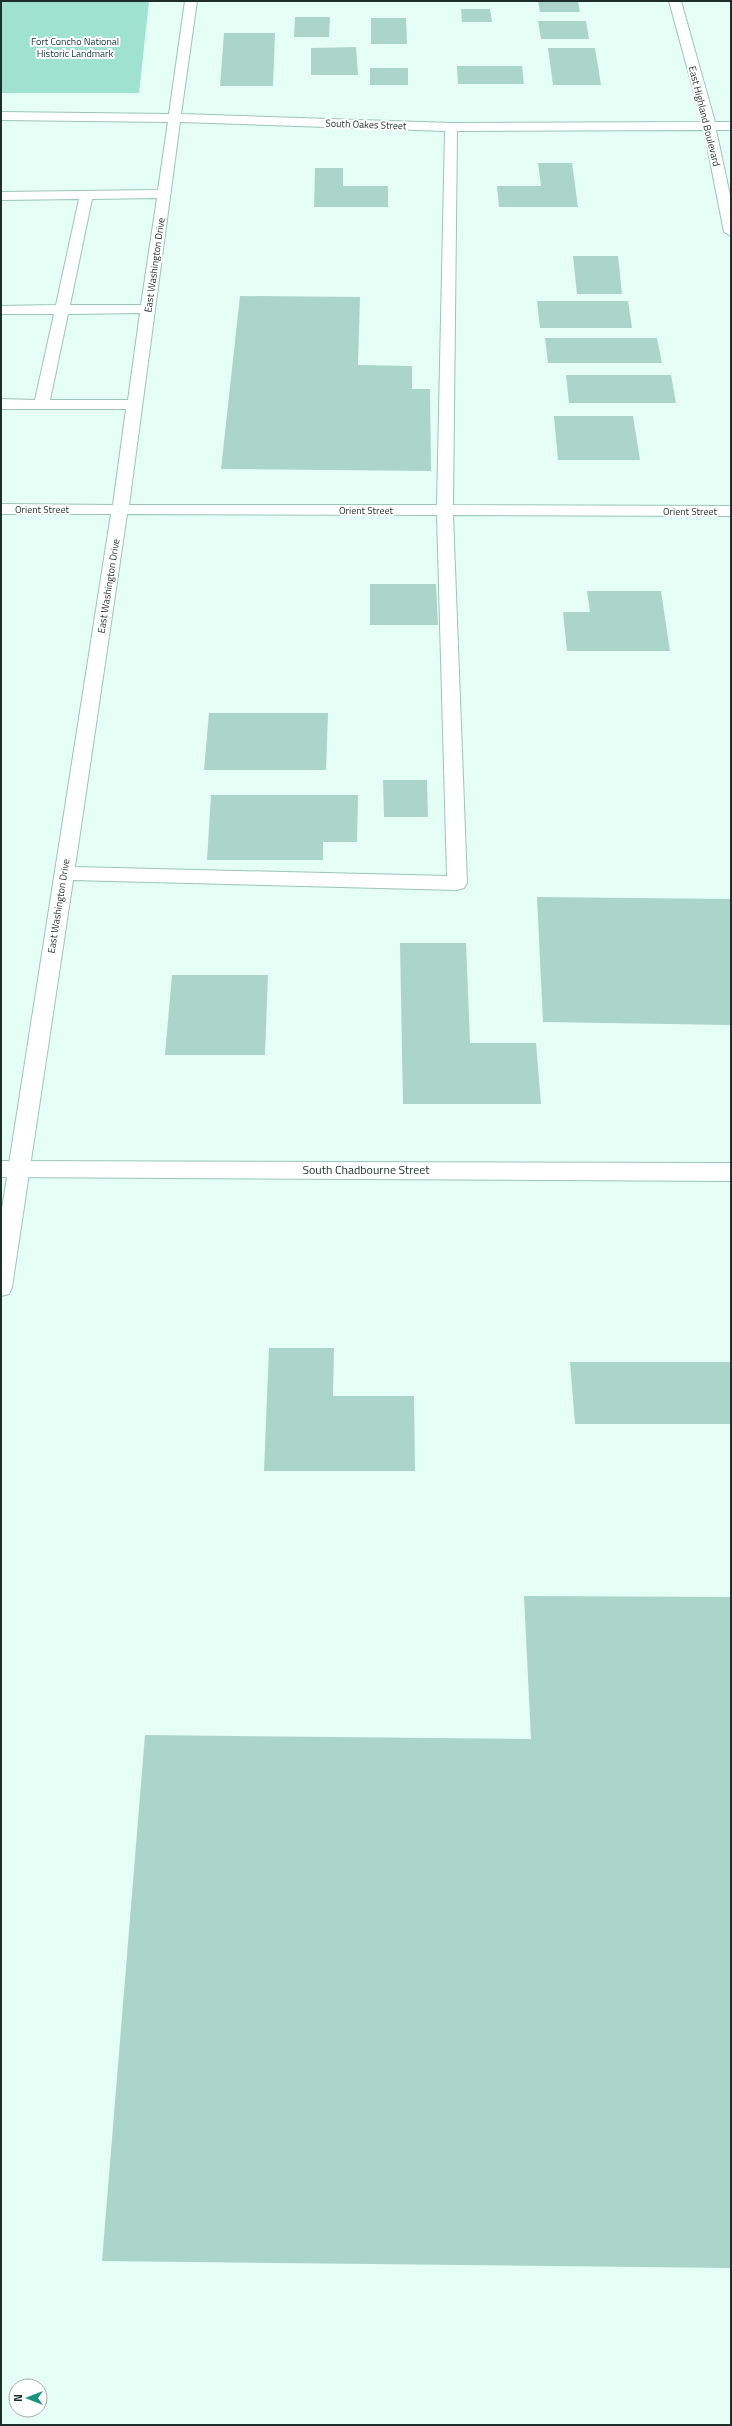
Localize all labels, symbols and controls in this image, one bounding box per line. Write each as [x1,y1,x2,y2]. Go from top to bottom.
park label: Fort Concho National Historic Landmark [31,34,119,61]
street label: East Highland Boulevard [685,64,724,168]
street label: South Oakes Street [325,116,407,133]
street label: East Washington Drive [140,217,169,313]
street label: Orient Street [15,502,70,517]
street label: Orient Street [339,503,394,518]
street label: Orient Street [663,504,718,519]
street label: East Washington Drive [94,538,123,634]
street label: East Washington Drive [44,858,73,954]
street label: South Chadbourne Street [302,1160,430,1179]
north arrow [8,2378,48,2418]
text: N [10,2394,26,2402]

